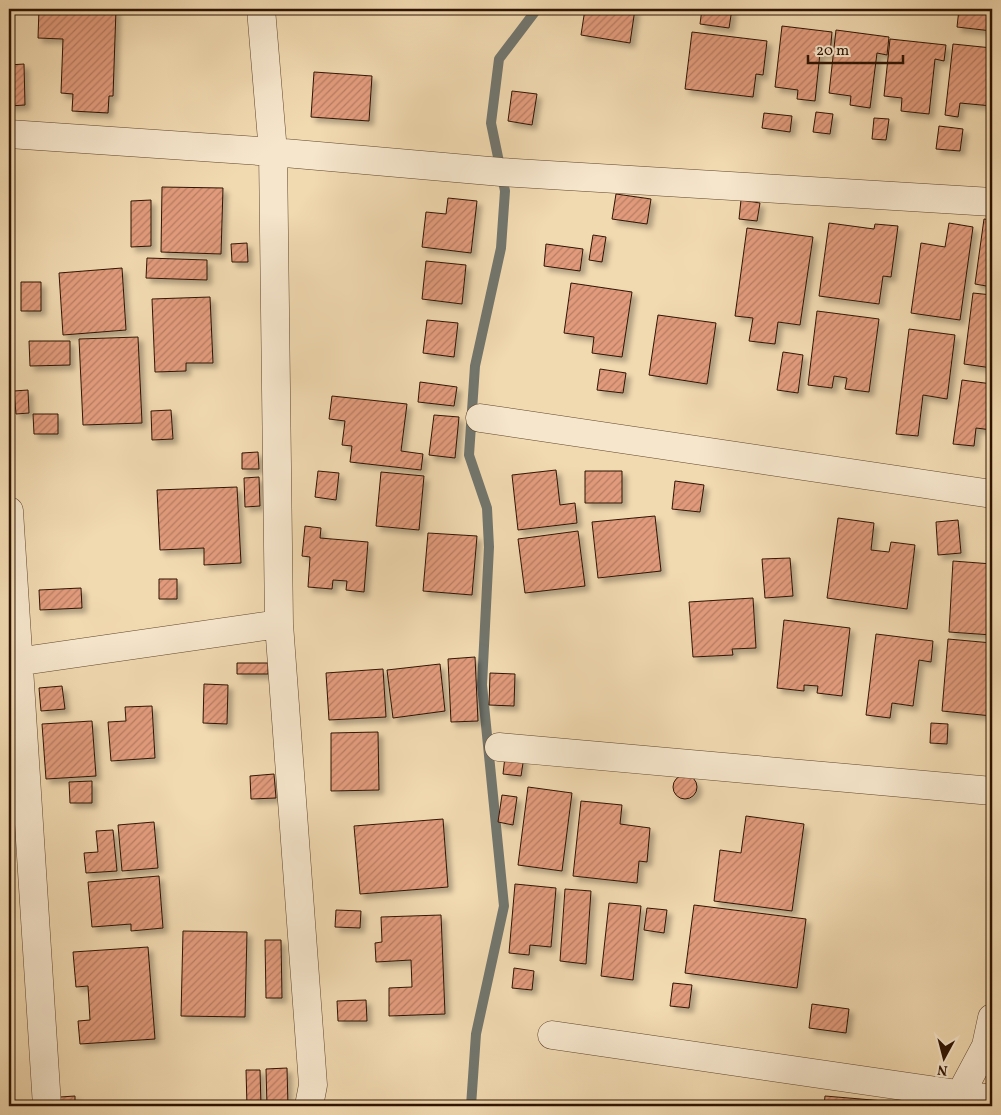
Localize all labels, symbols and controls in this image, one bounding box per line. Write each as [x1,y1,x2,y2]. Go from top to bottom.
scale bar [808,32,904,64]
text: 20 m [816,41,849,62]
north arrow [918,1032,968,1082]
text: N [936,1059,949,1079]

